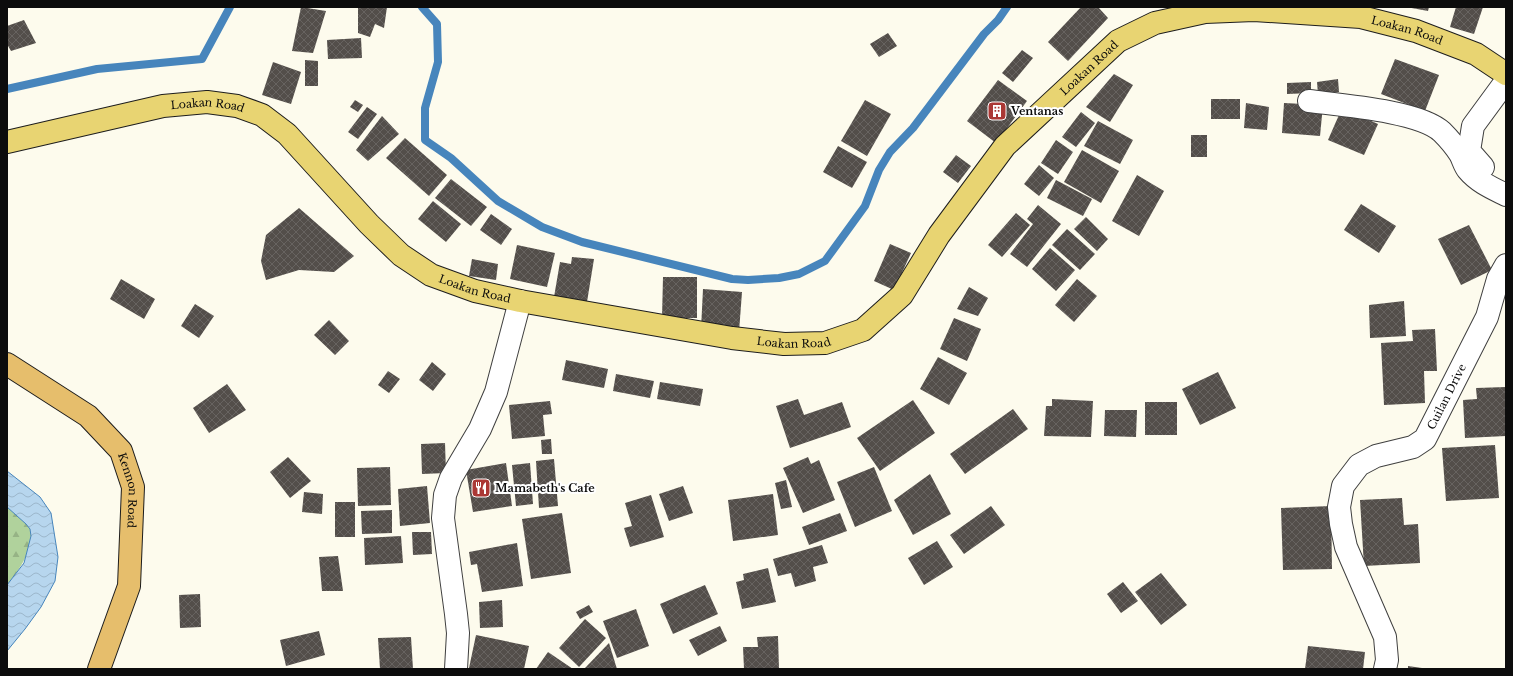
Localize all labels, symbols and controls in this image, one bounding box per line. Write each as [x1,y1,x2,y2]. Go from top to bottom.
street label: Loakan Road [1370,13,1445,48]
street label: Loakan Road [1057,37,1121,98]
street label: Loakan Road [170,95,247,115]
building icon: Ventanas [986,100,1008,122]
place label: Ventanas [1010,104,1063,118]
street label: Loakan Road [437,271,513,306]
street label: Loakan Road [756,334,833,351]
street label: Cuilan Drive [1424,361,1469,432]
street label: Kennon Road [115,451,140,529]
restaurant icon: Mamabeth's Cafe [470,477,492,499]
place label: Mamabeth's Cafe [495,481,595,495]

